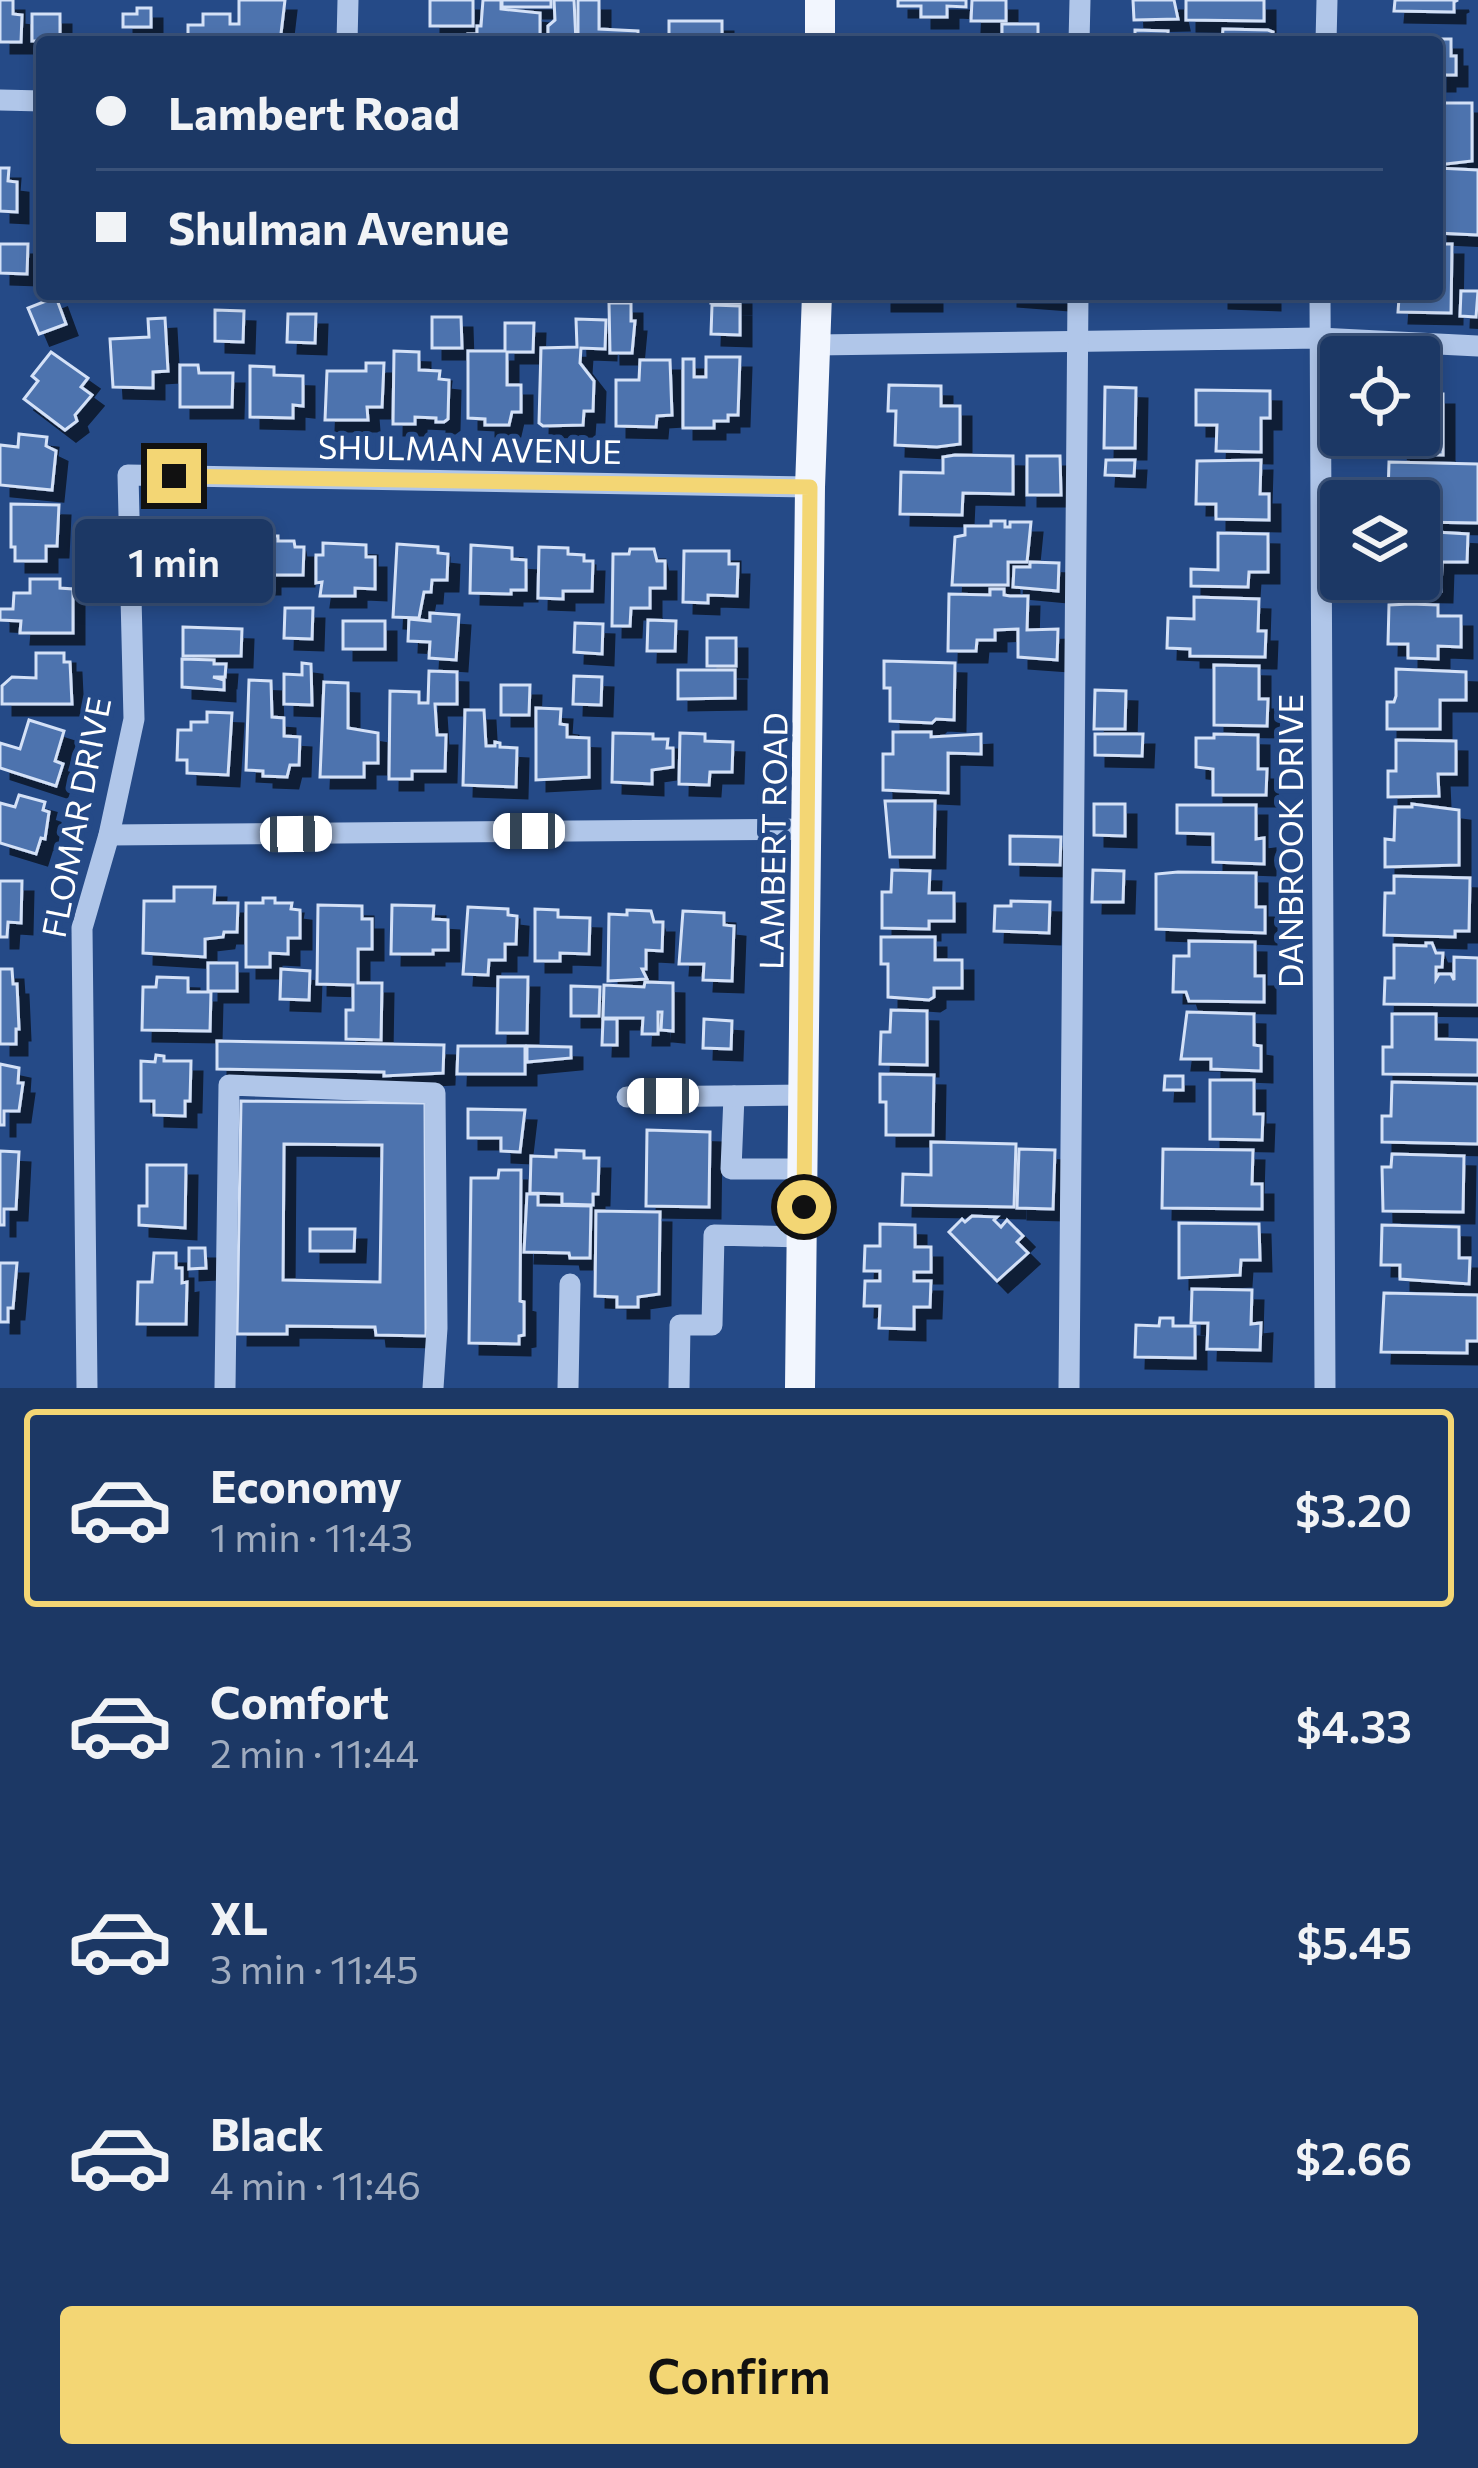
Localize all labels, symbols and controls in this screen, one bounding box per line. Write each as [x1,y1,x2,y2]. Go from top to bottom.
text: Lambert Road [168,84,460,139]
text: Shulman Avenue [168,199,509,254]
map controls [1320,336,1440,600]
button: locate [1320,336,1440,456]
street label: SHULMAN AVENUE [318,425,622,471]
route end [147,449,201,503]
button: layers [1320,480,1440,600]
callout: 1 min [75,518,273,602]
text: 1 min [128,537,220,585]
street label: FLOMAR DRIVE [32,693,118,941]
street label: DANBROOK DRIVE [1269,694,1310,988]
street label: LAMBERT ROAD [749,712,795,970]
car [493,813,565,849]
car [260,815,332,853]
car [627,1078,699,1114]
route start [777,1180,831,1234]
icon: car [66,1454,174,1562]
text: Economy [210,1457,402,1512]
text: $3.20 [1295,1481,1412,1536]
text: 1 min · 11:43 [210,1512,413,1560]
icon: car [66,1670,174,1778]
text: Comfort [210,1673,389,1728]
text: $4.33 [1296,1697,1412,1752]
text: 2 min · 11:44 [210,1728,419,1776]
icon: car [66,1886,174,1994]
text: XL [210,1889,268,1944]
text: $5.45 [1296,1913,1412,1968]
text: 3 min · 11:45 [210,1944,419,1992]
icon: car [66,2102,174,2210]
text: Black [210,2105,323,2160]
text: $2.66 [1295,2129,1412,2184]
text: 4 min · 11:46 [210,2160,421,2208]
button: Confirm [60,2306,1418,2444]

